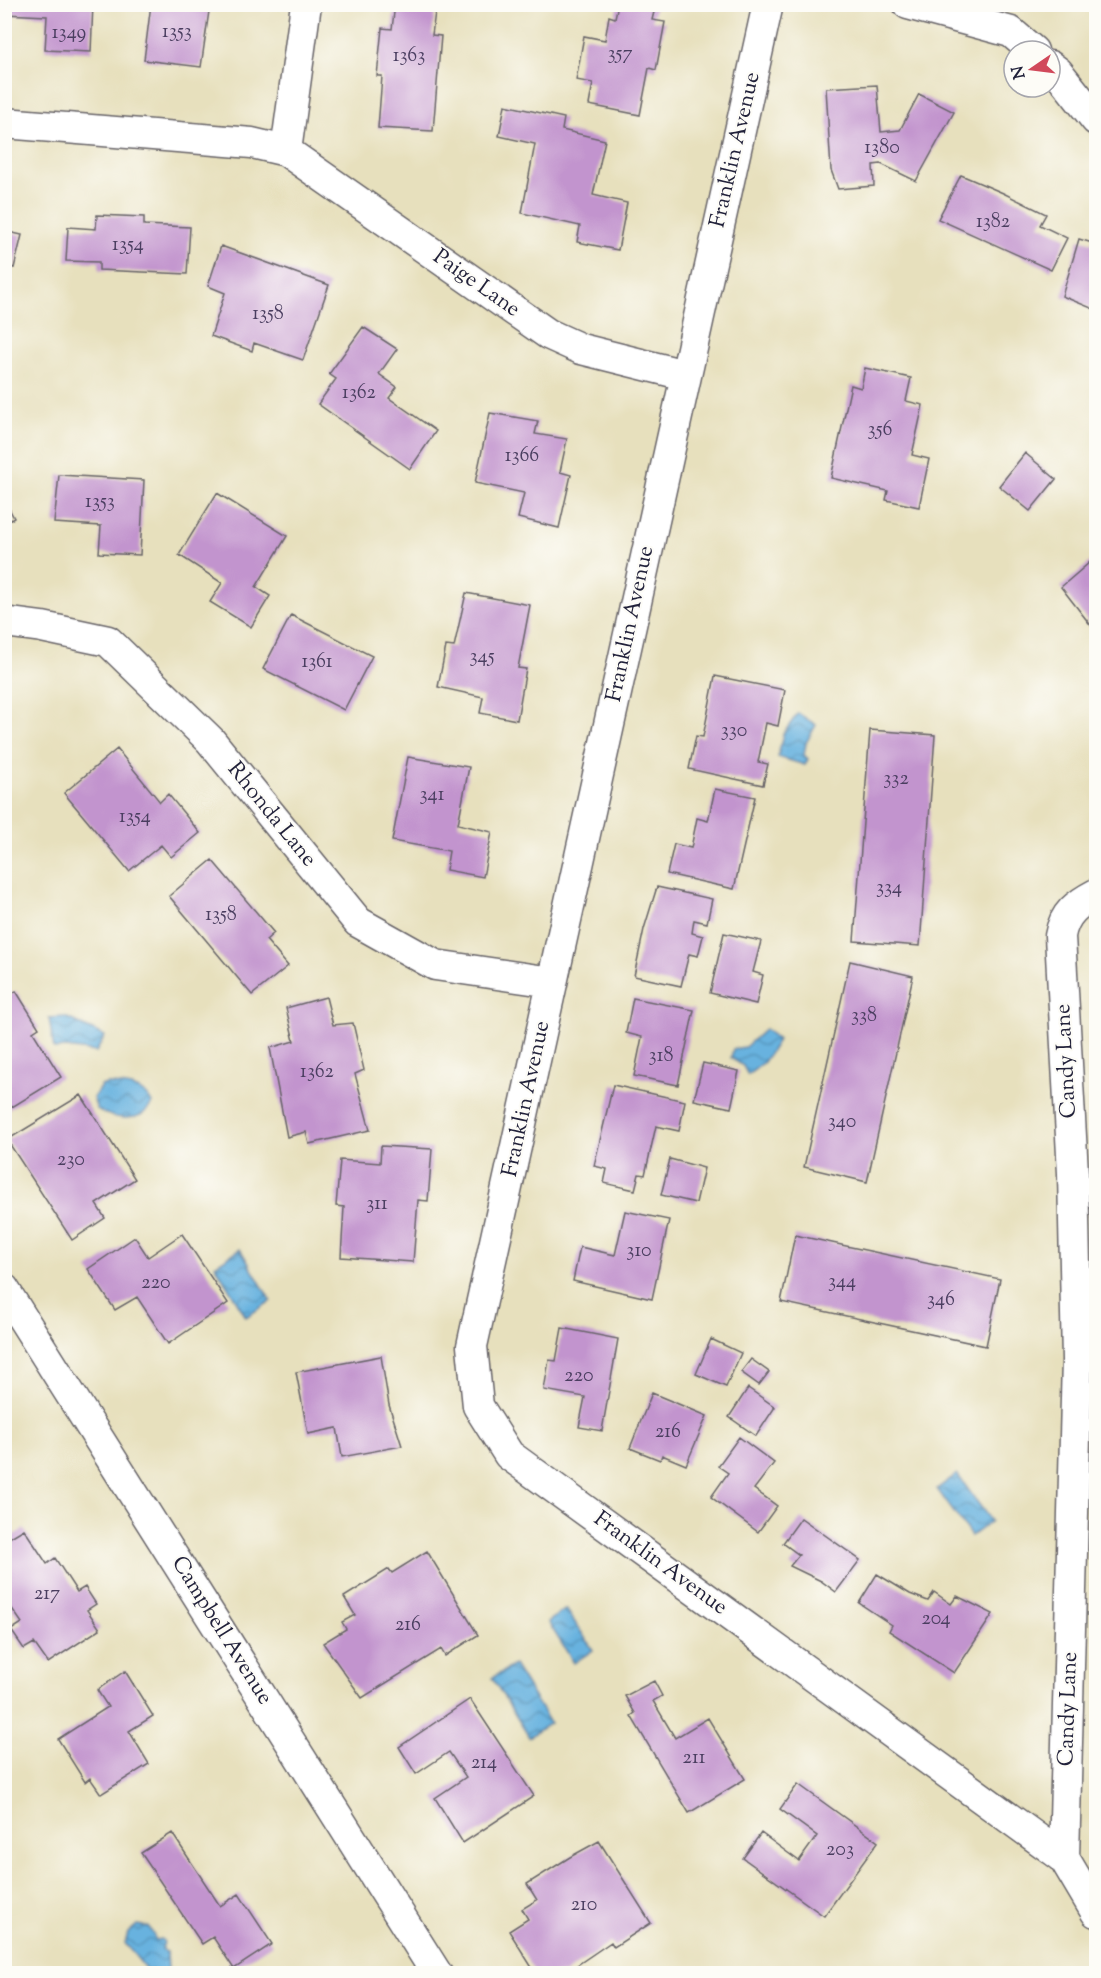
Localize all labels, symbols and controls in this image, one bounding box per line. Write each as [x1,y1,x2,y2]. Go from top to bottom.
house number: 1353 [162,18,192,47]
house number: 1349 [52,19,86,48]
north arrow [1002,39,1062,99]
house number: 357 [608,40,632,69]
house number: 1363 [393,42,425,71]
text: N [1007,63,1033,81]
street label: Franklin Avenue [703,69,769,231]
house number: 1380 [864,134,900,163]
house number: 1382 [976,208,1010,237]
house number: 1354 [112,231,144,260]
street label: Paige Lane [426,242,526,326]
house number: 1358 [252,300,284,329]
house number: 1362 [342,379,376,408]
house number: 356 [868,416,892,445]
house number: 1366 [505,442,539,471]
house number: 1353 [85,488,115,517]
street label: Franklin Avenue [599,543,663,705]
house number: 345 [470,643,495,672]
house number: 1361 [301,648,333,677]
house number: 330 [721,717,747,746]
street label: Rhonda Lane [219,756,323,874]
house number: 332 [883,765,909,794]
house number: 341 [420,781,445,810]
house number: 1354 [119,803,151,832]
house number: 334 [876,874,902,903]
house number: 1358 [205,901,237,930]
house number: 338 [851,1002,877,1031]
street label: Candy Lane [1048,1003,1086,1119]
street label: Franklin Avenue [495,1018,559,1180]
house number: 318 [649,1042,673,1071]
house number: 1362 [300,1058,334,1087]
house number: 340 [828,1108,856,1137]
house number: 230 [57,1146,85,1175]
house number: 311 [366,1190,388,1219]
house number: 310 [626,1237,652,1266]
house number: 344 [828,1268,856,1297]
house number: 220 [141,1269,171,1298]
house number: 346 [927,1286,955,1315]
house number: 220 [564,1362,594,1391]
house number: 216 [655,1418,681,1447]
street label: Franklin Avenue [586,1504,734,1624]
street label: Campbell Avenue [162,1550,280,1712]
house number: 217 [34,1580,60,1609]
house number: 204 [921,1605,951,1634]
house number: 216 [395,1611,421,1640]
street label: Candy Lane [1051,1651,1087,1767]
house number: 211 [683,1744,706,1773]
house number: 214 [471,1749,497,1778]
house number: 203 [826,1836,854,1865]
house number: 210 [571,1891,597,1920]

